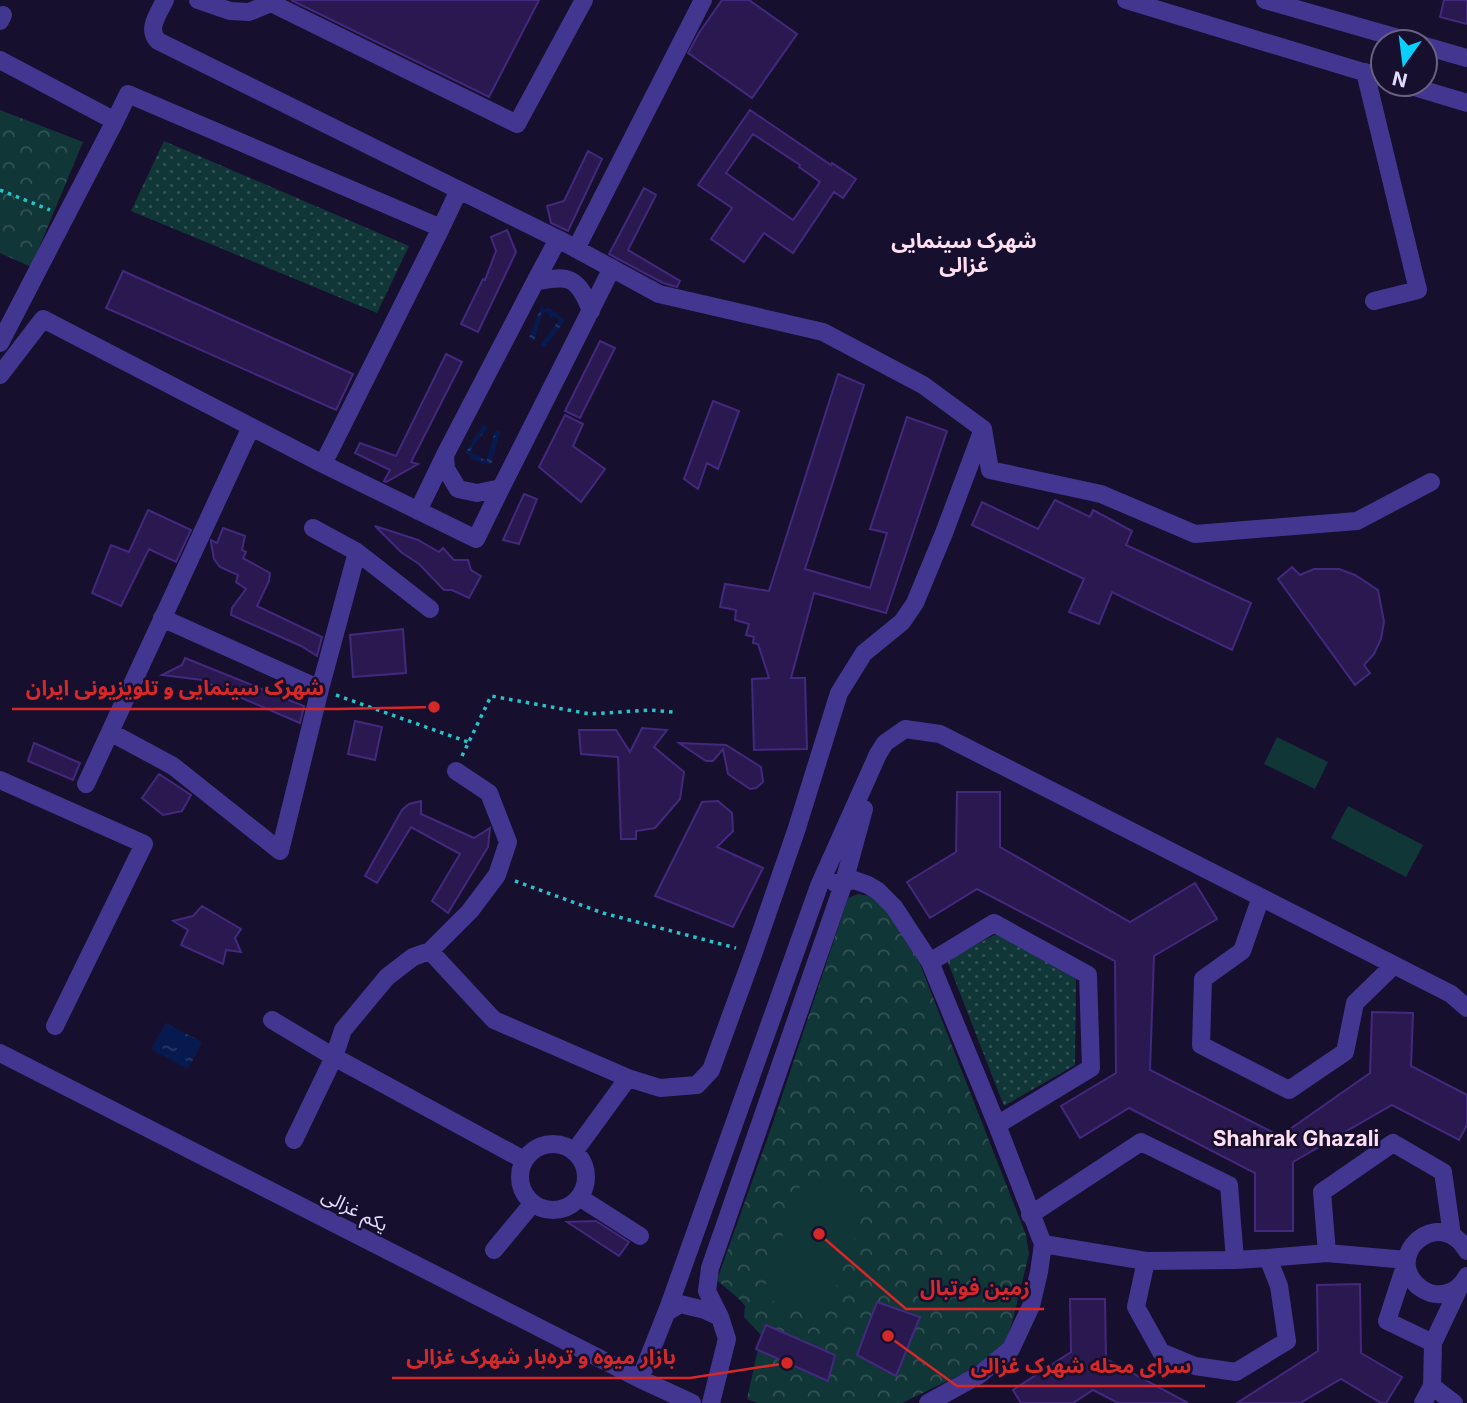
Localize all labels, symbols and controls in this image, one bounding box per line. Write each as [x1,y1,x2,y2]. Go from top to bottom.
north arrow [1369,28,1439,98]
text: N [1390,66,1410,92]
district label: شهرک سینمایی غزالی [891,228,1037,277]
callout: شهرک سینمایی و تلویزیونی ایران [12,667,338,709]
text: شهرک سینمایی و تلویزیونی ایران [26,675,324,700]
district label: Shahrak Ghazali [1213,1126,1379,1151]
street label: یکم غزالی [317,1184,392,1239]
callout: زمین فوتبال [906,1267,1044,1309]
text: زمین فوتبال [920,1275,1030,1300]
callout: بازار میوه و تره‌بار شهرک غزالی [392,1336,690,1378]
text: بازار میوه و تره‌بار شهرک غزالی [406,1344,676,1369]
callout: سرای محله شهرک غزالی [957,1344,1205,1386]
text: سرای محله شهرک غزالی [971,1353,1191,1378]

